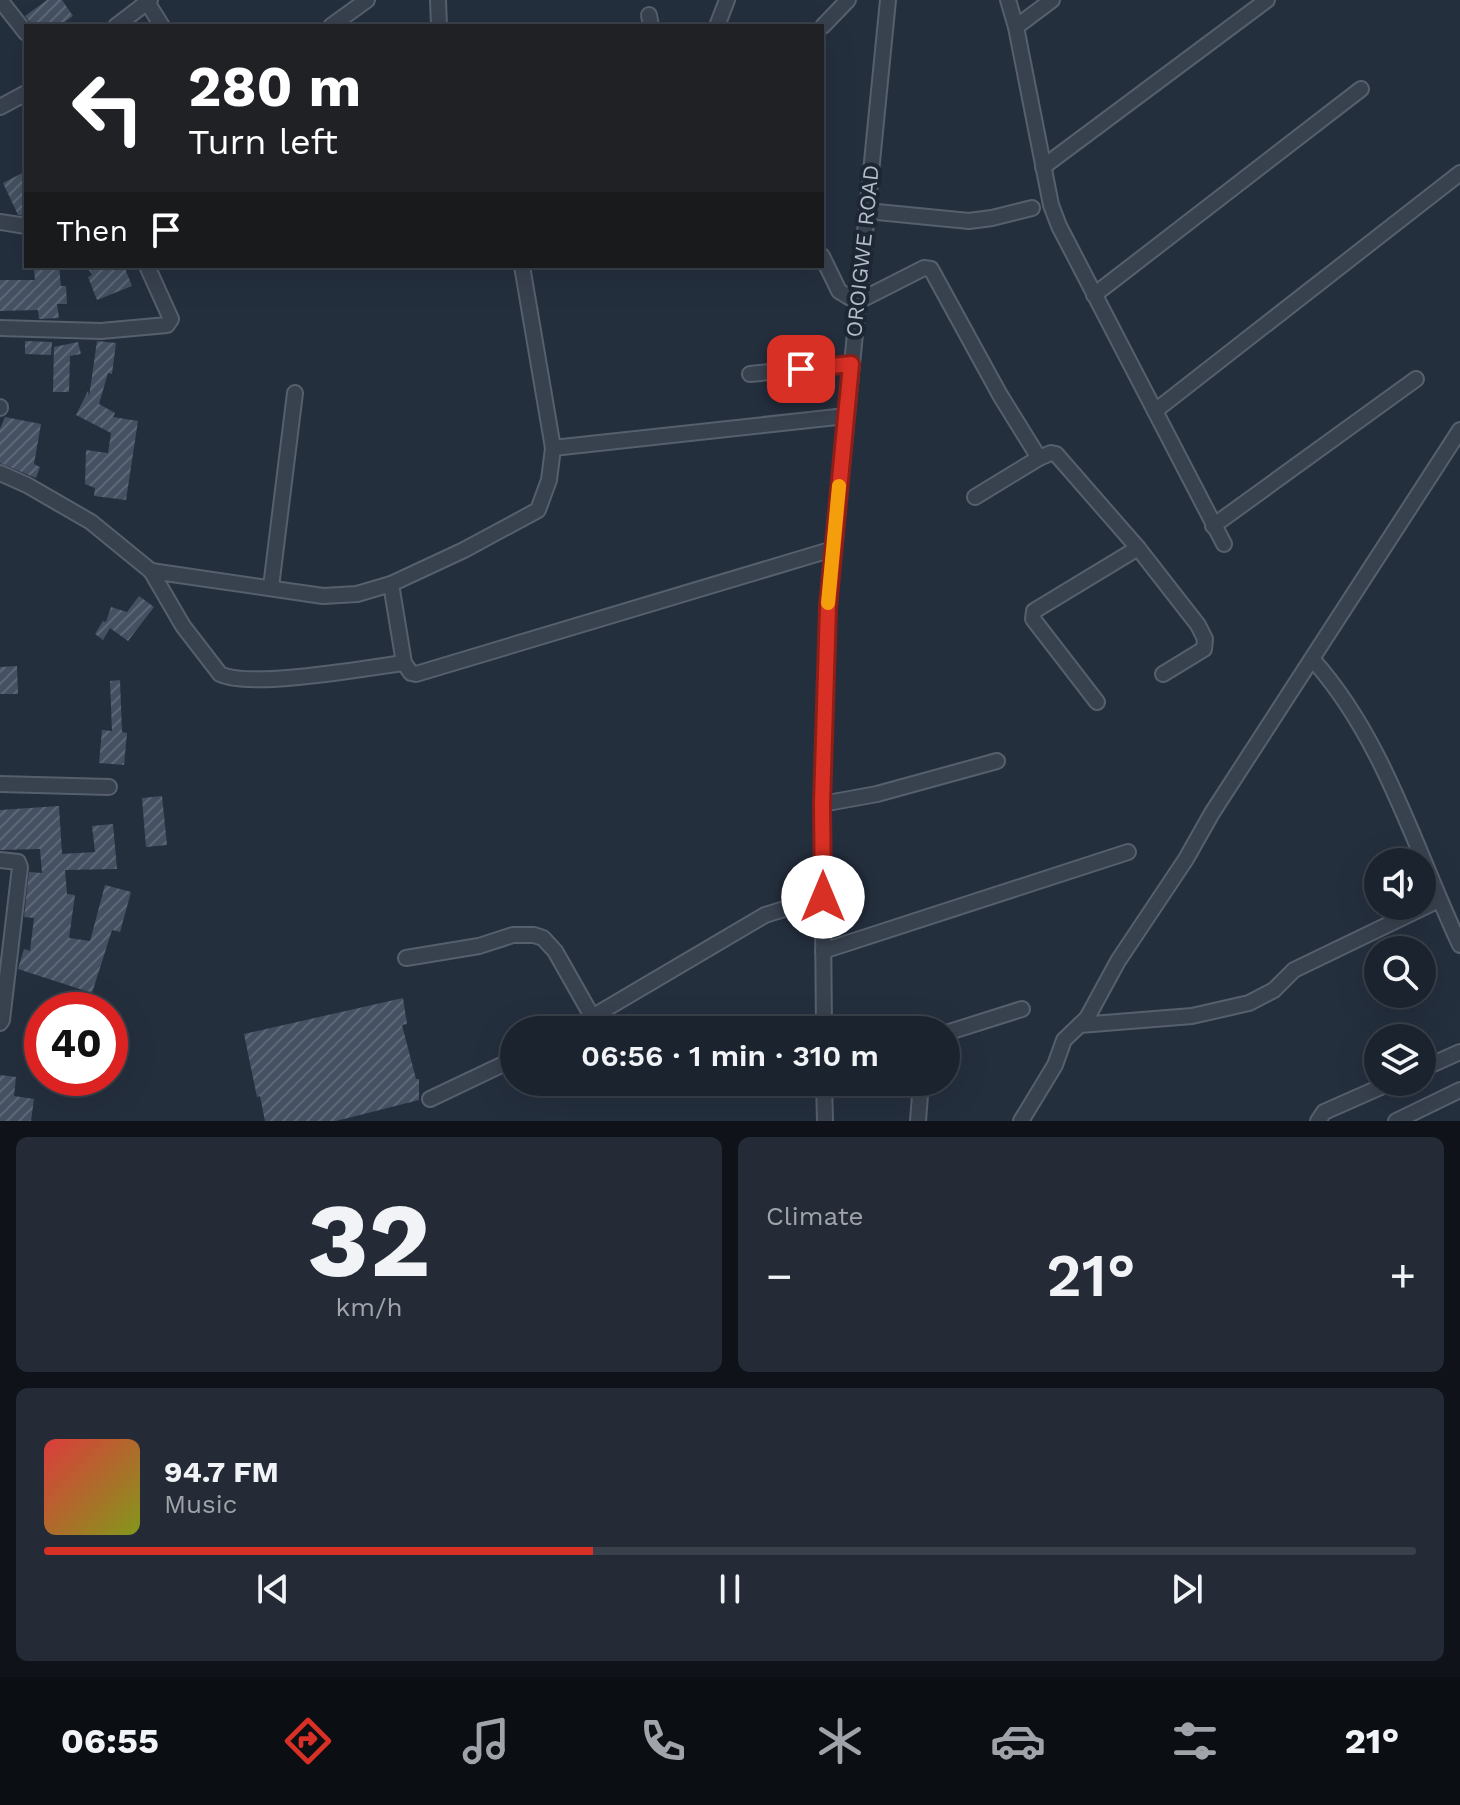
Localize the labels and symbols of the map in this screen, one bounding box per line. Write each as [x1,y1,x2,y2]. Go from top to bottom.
street label: OROIGWE ROAD [841,164,884,338]
pin [767,335,835,403]
position arrow [781,855,865,939]
speed limit sign: 40 [24,992,128,1096]

